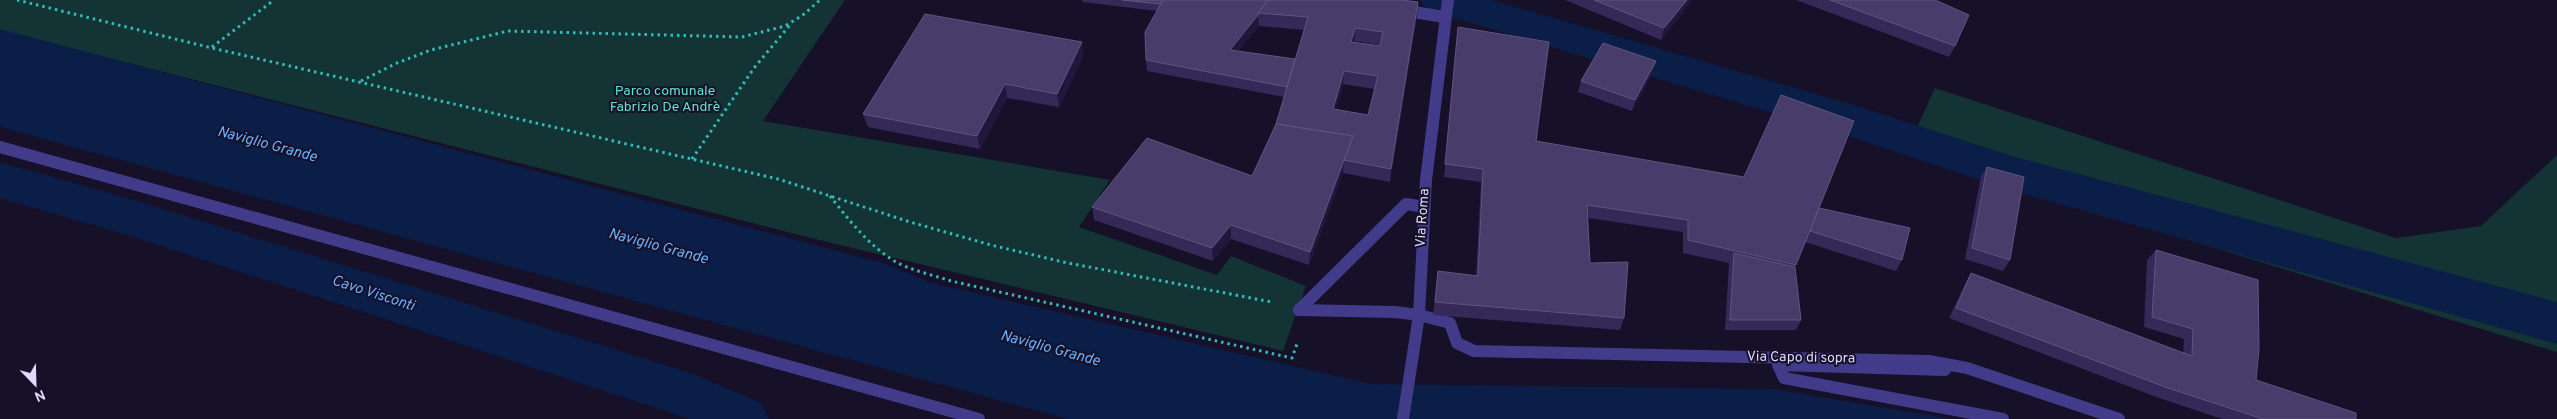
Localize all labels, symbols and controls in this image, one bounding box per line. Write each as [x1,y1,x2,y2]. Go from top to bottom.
park label: Parco comunale Fabrizio De Andrè [610,83,720,116]
water label: Naviglio Grande [215,123,319,167]
street label: Via Roma [1412,188,1434,248]
water label: Naviglio Grande [606,225,710,269]
water label: Cavo Visconti [329,272,418,317]
water label: Naviglio Grande [998,327,1102,371]
street label: Via Capo di sopra [1747,349,1855,367]
north arrow [10,359,60,409]
text: N [32,385,47,404]

